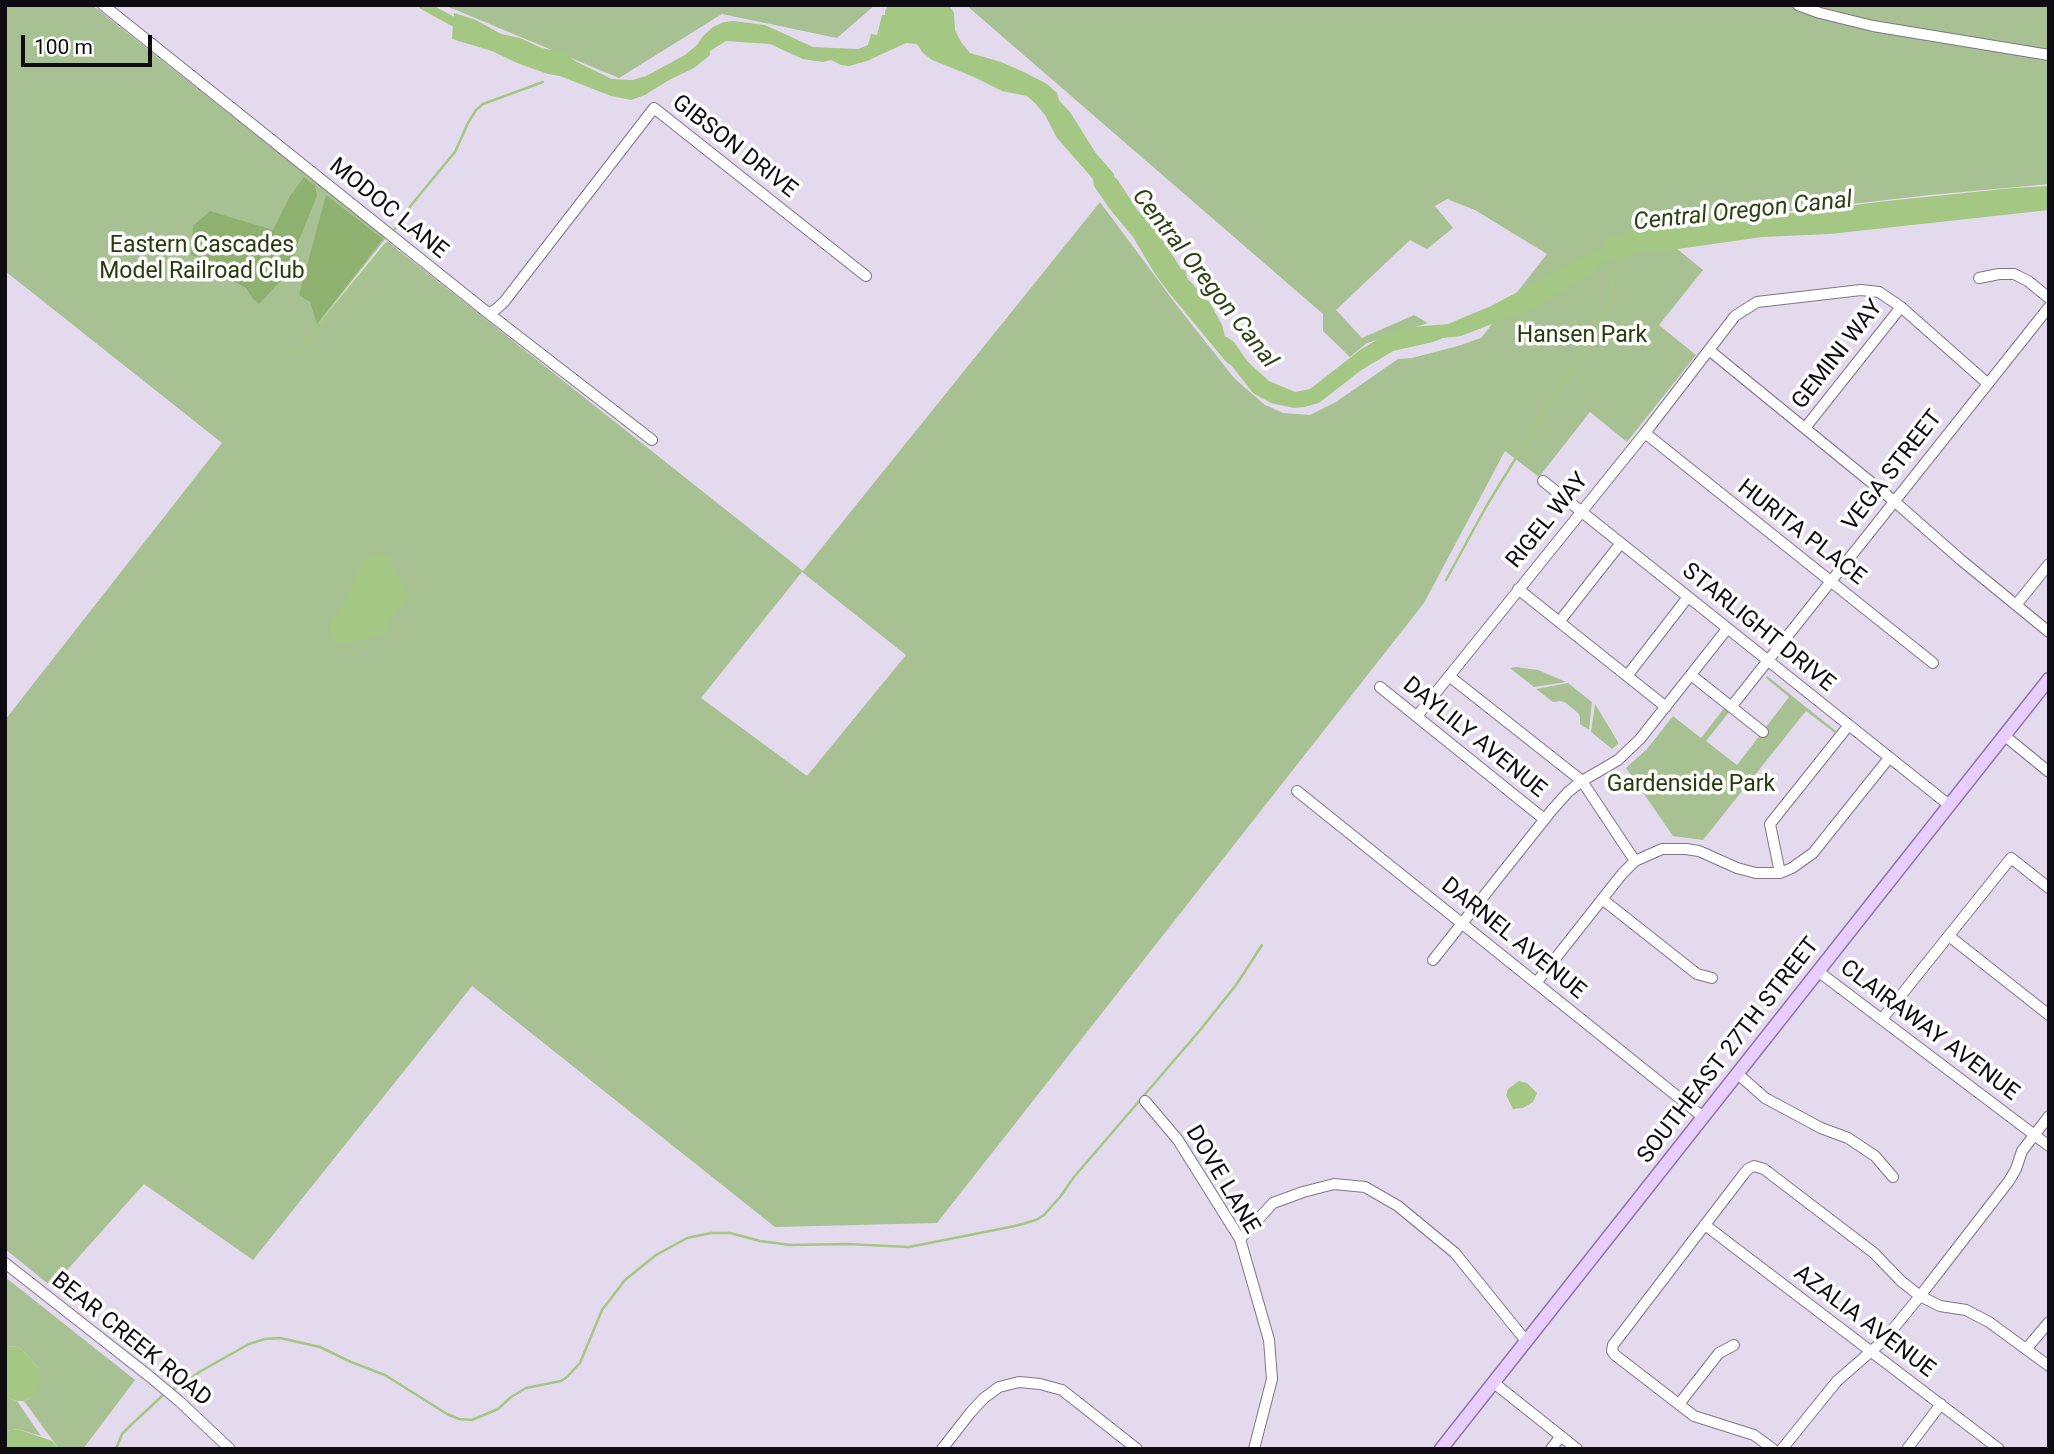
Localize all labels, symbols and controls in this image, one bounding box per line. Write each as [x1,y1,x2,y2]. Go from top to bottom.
scale bar [24,21,156,65]
text: 100 m [34,35,93,59]
street label: GIBSON DRIVE [666,90,802,204]
street label: MODOC LANE [323,153,453,265]
water label: Central Oregon Canal [1125,184,1283,374]
water label: Central Oregon Canal [1632,186,1854,238]
park label: Eastern Cascades Model Railroad Club [99,232,305,286]
street label: GEMINI WAY [1787,295,1889,415]
park label: Hansen Park [1517,322,1647,350]
street label: VEGA STREET [1837,405,1949,537]
street label: RIGEL WAY [1501,468,1595,574]
street label: HURITA PLACE [1731,474,1871,592]
street label: STARLIGHT DRIVE [1676,558,1840,698]
street label: DAYLILY AVENUE [1397,672,1551,804]
park label: Gardenside Park [1607,771,1775,799]
street label: DARNEL AVENUE [1435,872,1591,1006]
street label: SOUTHEAST 27TH STREET [1632,933,1826,1169]
street label: CLAIRAWAY AVENUE [1834,955,2024,1107]
street label: DOVE LANE [1179,1121,1265,1239]
street label: AZALIA AVENUE [1788,1260,1940,1384]
street label: BEAR CREEK ROAD [46,1267,216,1413]

